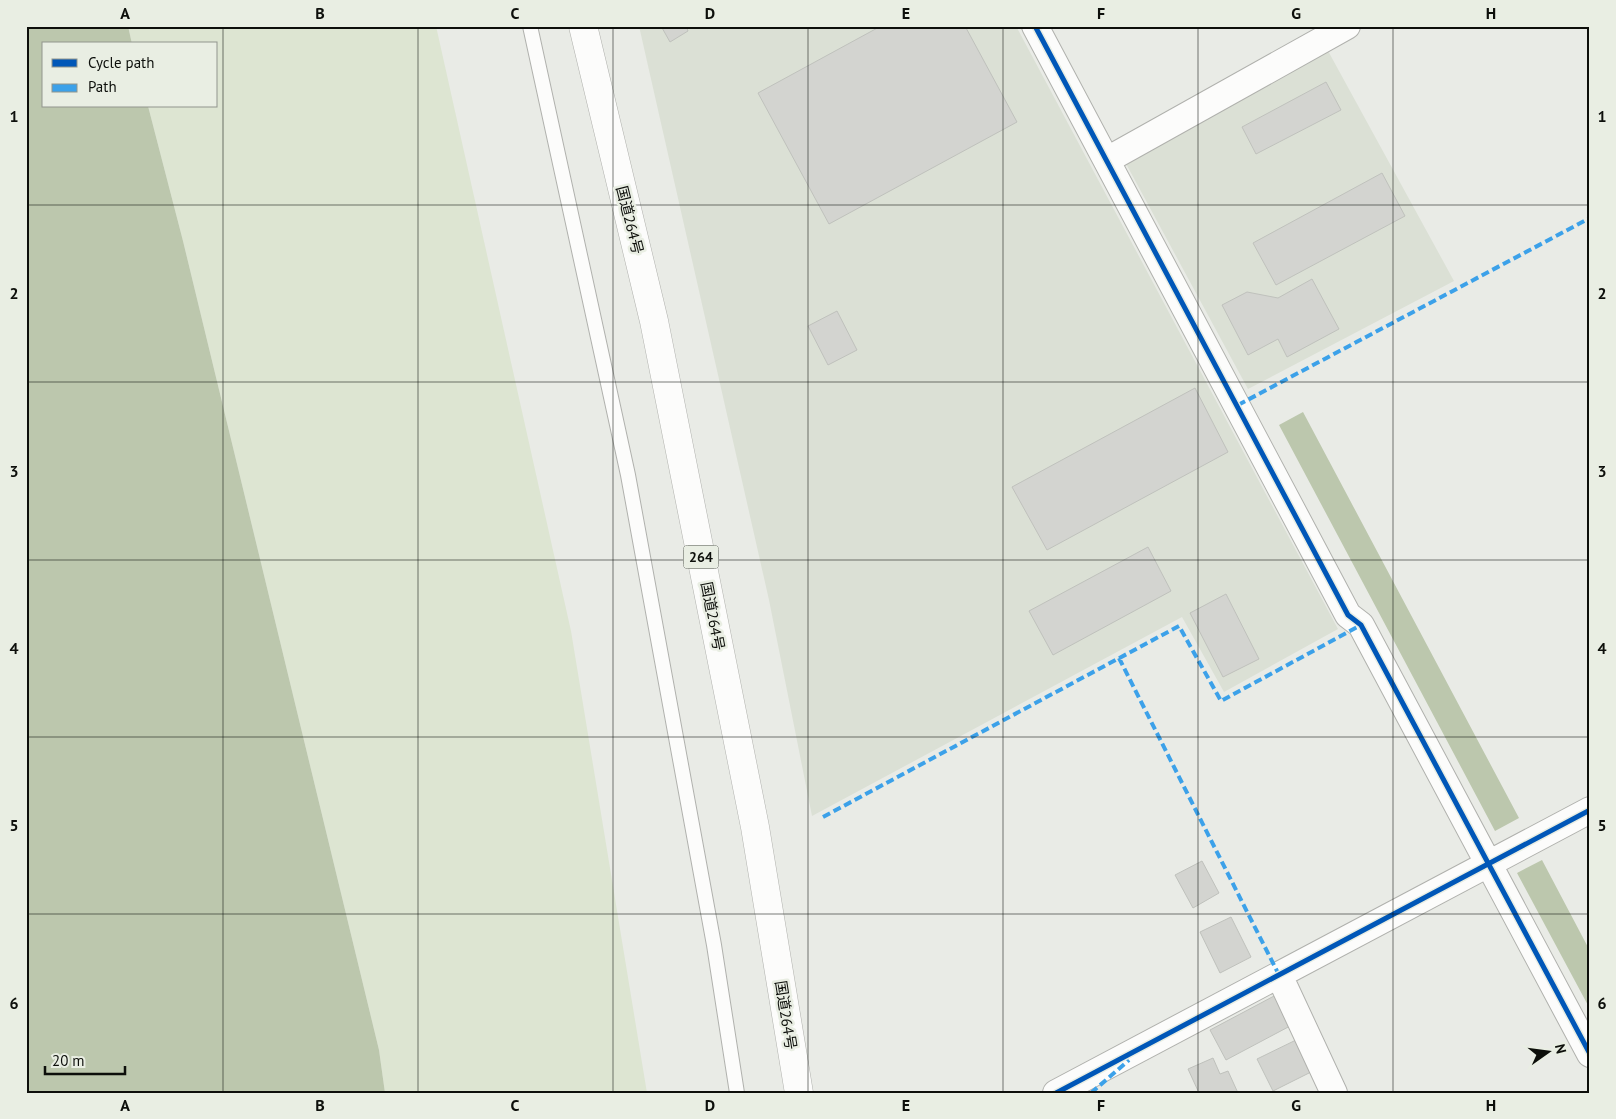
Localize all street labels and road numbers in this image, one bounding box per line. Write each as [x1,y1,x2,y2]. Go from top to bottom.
street label: 国道264号 [612,184,648,256]
road number: 264 [684,546,718,568]
street label: 国道264号 [697,580,729,652]
street label: 国道264号 [771,979,801,1051]

